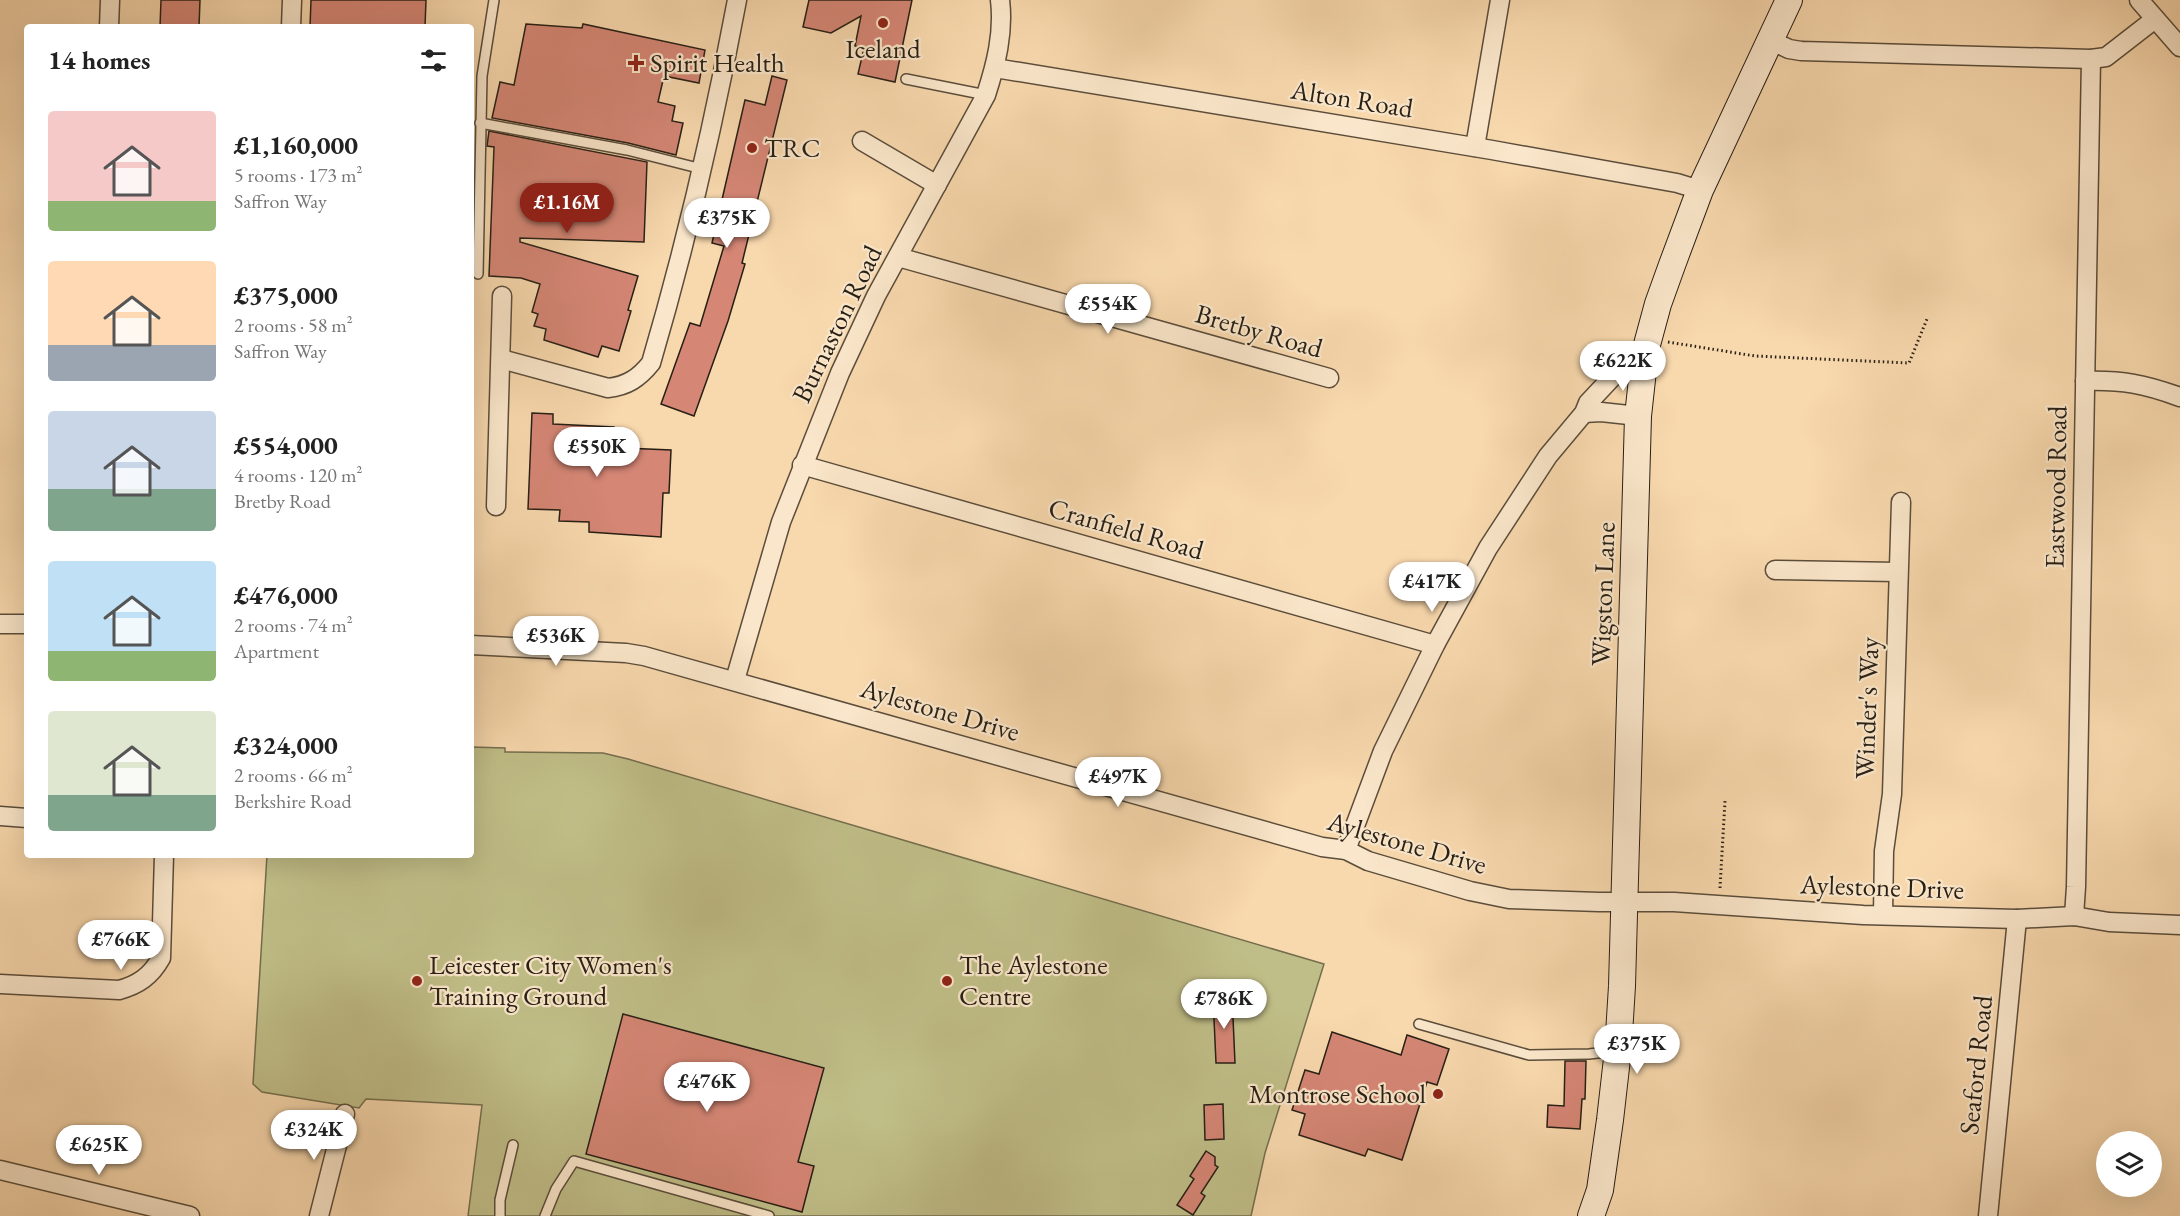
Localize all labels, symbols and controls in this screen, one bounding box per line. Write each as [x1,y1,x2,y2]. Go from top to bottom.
marker: Iceland [876,16,890,30]
place label: Iceland [845,31,921,66]
text: 14 homes [48,43,150,77]
icon: filters [417,44,450,77]
place label: Spirit Health [650,45,785,80]
marker: Spirit Health [627,54,645,72]
street label: Alton Road [1288,71,1416,125]
text: £1,160,000 [234,128,358,162]
place label: TRC [764,130,821,165]
icon: home [96,135,168,207]
marker: TRC [745,141,759,155]
text: 5 rooms · 173 m² [234,162,362,188]
pin: £1.16M [518,183,616,234]
text: Saffron Way [234,188,327,214]
text: £1.16M [534,189,600,215]
pin: £375K [685,198,769,249]
text: £375K [698,204,756,230]
street label: Burnaston Road [783,239,890,408]
text: £375,000 [234,278,338,312]
pin: £554K [1066,284,1150,335]
icon: home [96,285,168,357]
text: £554K [1079,290,1137,316]
street label: Bretby Road [1191,296,1327,365]
text: 2 rooms · 58 m² [234,312,353,338]
text: Saffron Way [234,338,327,364]
pin: £622K [1581,341,1665,392]
text: £622K [1594,347,1652,373]
street label: Eastwood Road [2037,405,2074,569]
pin: £550K [555,427,639,478]
text: £554,000 [234,428,338,462]
text: £550K [568,433,626,459]
icon: home [96,435,168,507]
text: 4 rooms · 120 m² [234,462,362,488]
text: Bretby Road [234,488,331,514]
street label: Cranfield Road [1045,490,1208,567]
street label: Wigston Lane [1582,521,1623,667]
pin: £417K [1390,562,1474,613]
text: £417K [1403,568,1461,594]
text: £476,000 [234,578,338,612]
icon: home [96,585,168,657]
text: 2 rooms · 74 m² [234,612,353,638]
pin: £536K [514,616,598,667]
text: £536K [527,622,585,648]
street label: Winder's Way [1847,636,1886,780]
text: Apartment [234,638,319,664]
street label: Aylestone Drive [855,670,1024,749]
text: £324,000 [234,728,338,762]
icon: home [96,735,168,807]
pin: £497K [1076,757,1160,808]
text: 2 rooms · 66 m² [234,762,353,788]
text: £497K [1089,763,1147,789]
text: Berkshire Road [234,788,352,814]
street label: Aylestone Drive [1322,803,1491,882]
street label: Aylestone Drive [1798,866,1965,907]
pin: £766K [79,920,163,971]
text: £766K [92,926,150,952]
place label: Leicester City Women's Training Ground [429,947,672,1013]
place label: The Aylestone Centre [959,947,1108,1013]
marker: Leicester City Women's Training Ground [410,974,424,988]
marker: The Aylestone Centre [940,974,954,988]
pin: £786K [1182,979,1266,1030]
text: £786K [1195,985,1253,1011]
street label: Seaford Road [1951,993,2000,1136]
pin: £375K [1595,1024,1679,1075]
text: £375K [1608,1030,1666,1056]
pin: £476K [665,1062,749,1113]
text: £476K [678,1068,736,1094]
place label: Montrose School [1249,1076,1426,1111]
marker: Montrose School [1431,1087,1445,1101]
pin: £324K [272,1110,356,1161]
text: £324K [285,1116,343,1142]
pin: £625K [57,1125,141,1176]
text: £625K [70,1131,128,1157]
map controls [2096,1131,2162,1197]
button: layers [2096,1131,2162,1197]

